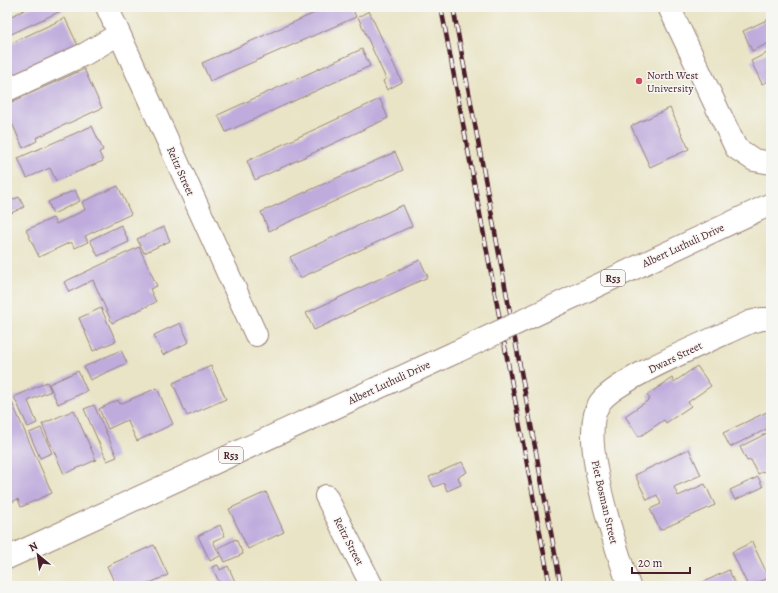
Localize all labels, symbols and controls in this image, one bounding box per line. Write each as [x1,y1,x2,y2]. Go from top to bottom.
place label: North West University [647,68,699,96]
marker: North West University [634,76,644,86]
street label: Reitz Street [163,144,198,198]
street label: Albert Luthuli Drive [639,220,727,271]
road number: R53 [601,270,625,286]
street label: Dwars Street [646,338,705,377]
street label: Albert Luthuli Drive [345,357,433,408]
road number: R53 [219,447,243,463]
street label: Piet Bosman Street [588,459,622,546]
street label: Reitz Street [330,515,367,568]
north arrow [18,535,58,575]
text: N [26,538,41,555]
scale bar [632,549,690,575]
text: 20 m [638,555,662,571]

